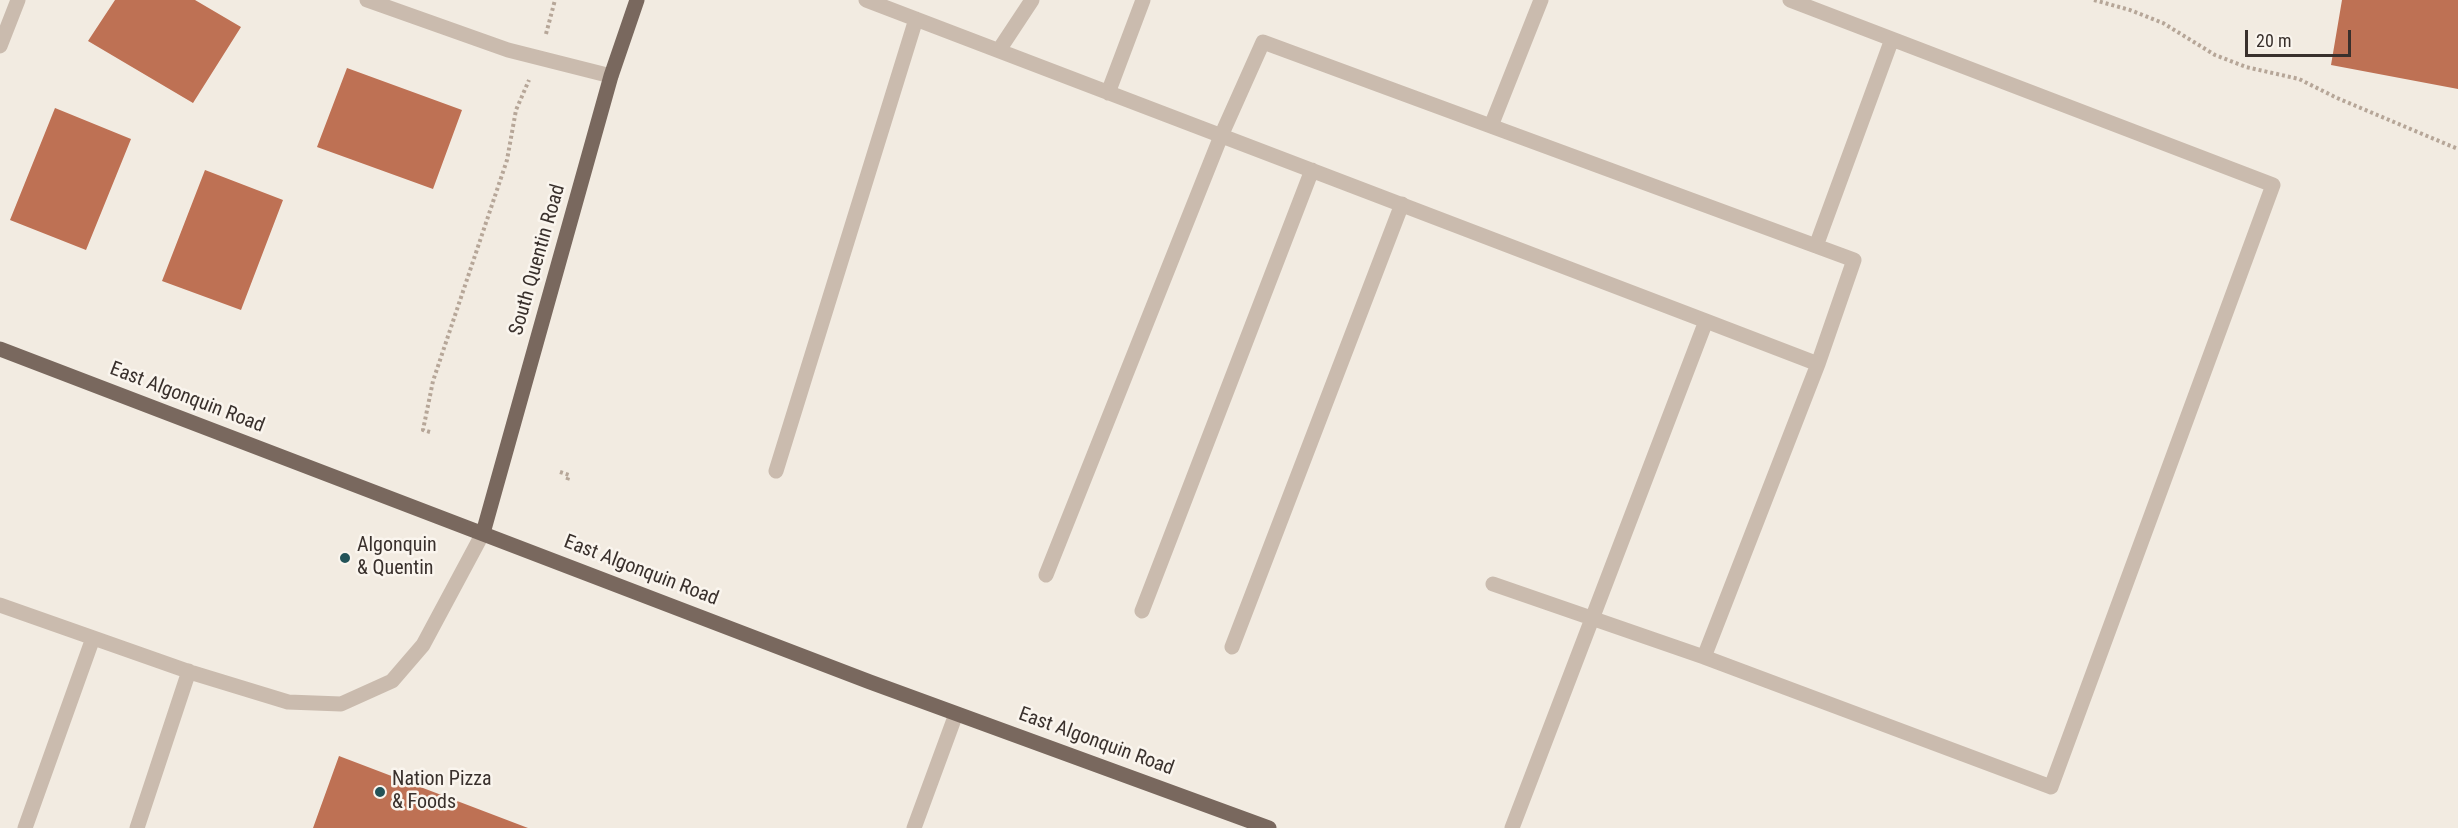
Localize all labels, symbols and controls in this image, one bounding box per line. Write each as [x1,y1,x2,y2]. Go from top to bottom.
scale bar [2248,18,2354,56]
text: 20 m [2256,30,2291,51]
street label: South Quentin Road [505,182,571,338]
street label: East Algonquin Road [106,357,268,439]
street label: East Algonquin Road [560,530,722,612]
place label: Algonquin & Quentin [357,534,437,581]
marker: Algonquin & Quentin [338,551,352,565]
street label: East Algonquin Road [1015,703,1177,781]
place label: Nation Pizza & Foods [392,768,492,815]
marker: Nation Pizza & Foods [373,785,387,799]

